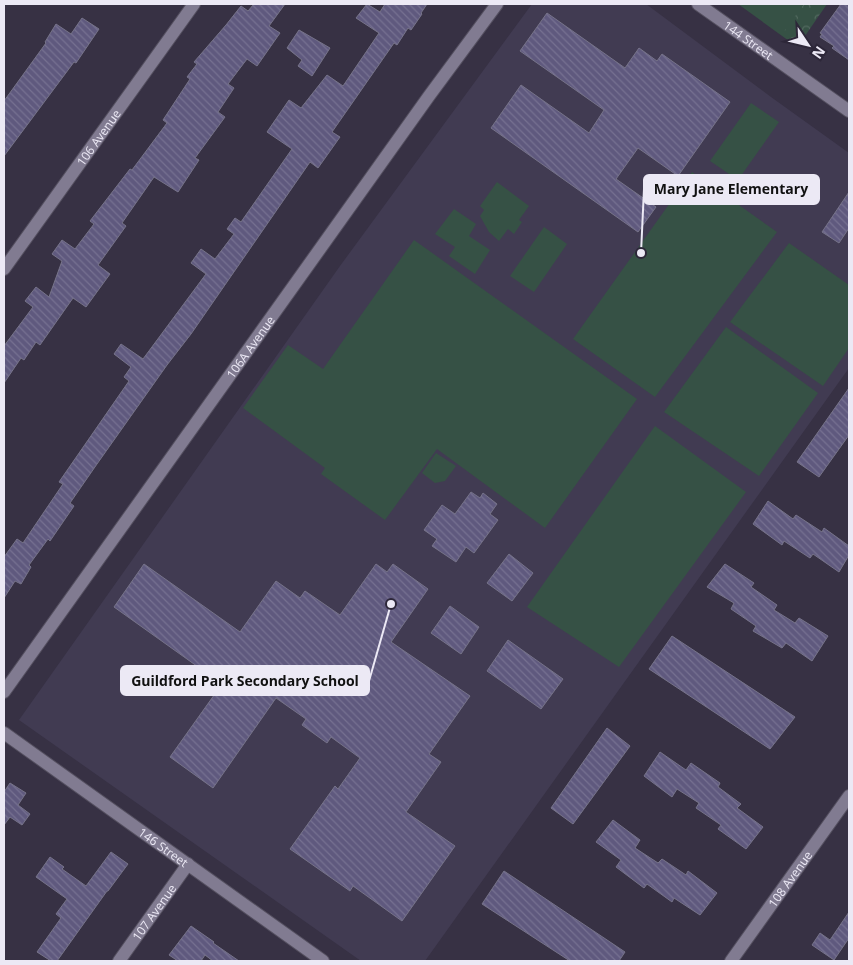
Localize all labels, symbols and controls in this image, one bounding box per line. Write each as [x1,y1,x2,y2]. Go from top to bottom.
street label: 144 Street [720,16,777,63]
north arrow [783,20,833,70]
text: N [808,43,830,63]
street label: 106 Avenue [72,106,125,169]
callout: Mary Jane Elementary [644,175,819,204]
text: Mary Jane Elementary [654,179,808,198]
street label: 106A Avenue [222,312,278,381]
callout: Guildford Park Secondary School [121,666,369,695]
text: Guildford Park Secondary School [131,671,359,690]
street label: 146 Street [135,823,192,871]
street label: 108 Avenue [764,847,816,910]
street label: 107 Avenue [128,880,180,944]

